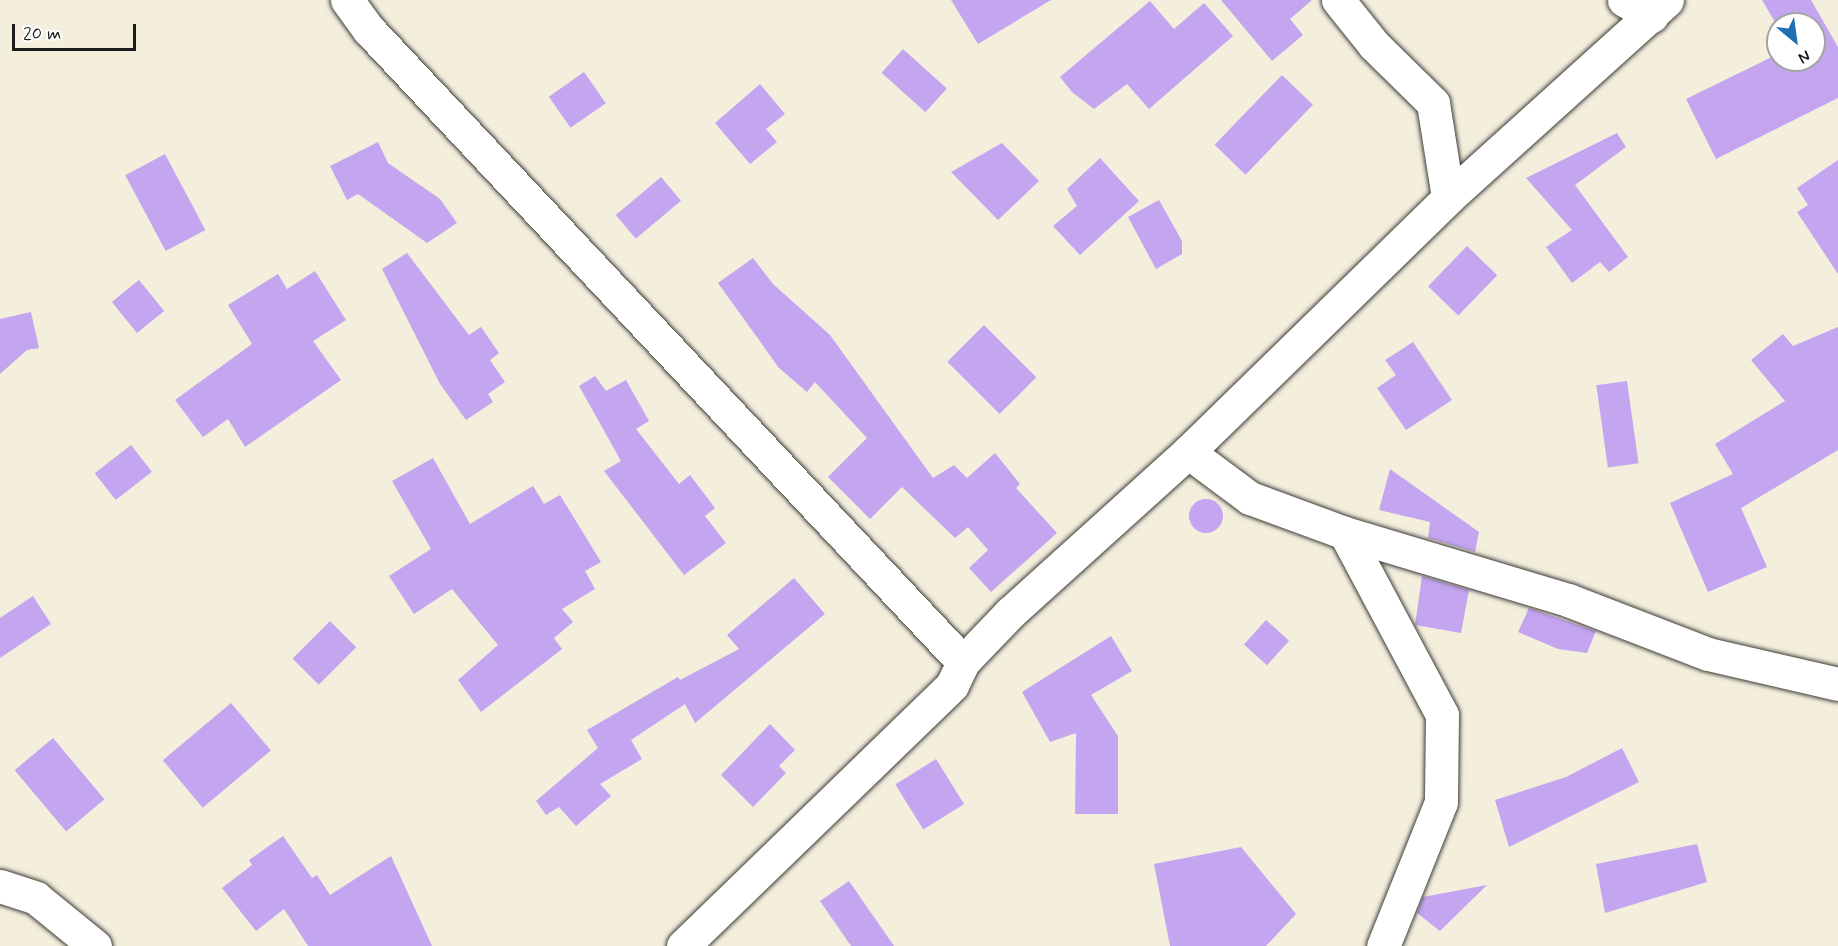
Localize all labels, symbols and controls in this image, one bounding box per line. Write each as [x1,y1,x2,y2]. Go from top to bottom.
scale bar [15,12,140,50]
north arrow [1766,12,1826,72]
text: 20 m [23,22,61,46]
text: N [1794,45,1814,68]

